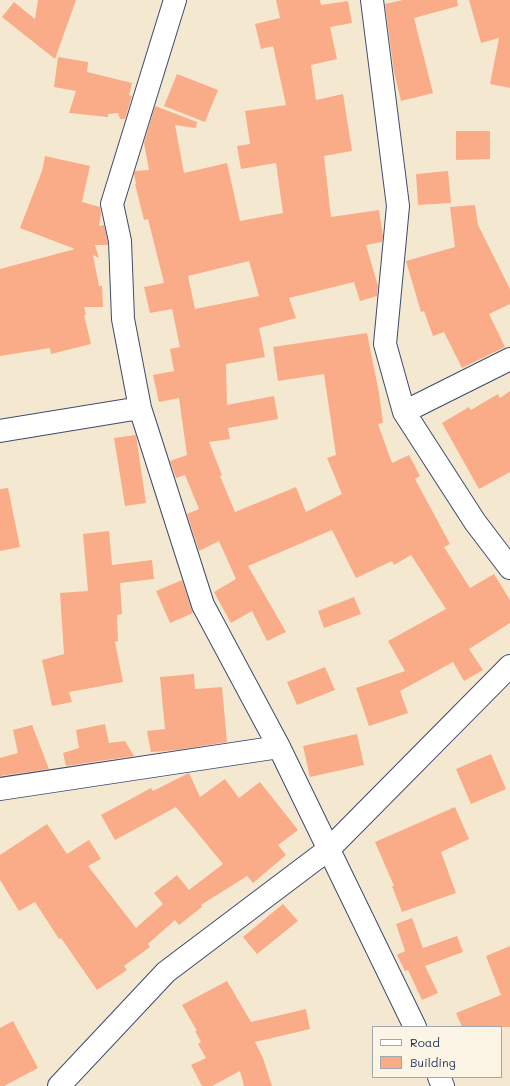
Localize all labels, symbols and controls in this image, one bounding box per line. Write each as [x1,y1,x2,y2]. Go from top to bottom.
legend [372,1026,502,1078]
text: Road [410,1034,440,1050]
text: Building [410,1054,456,1070]

